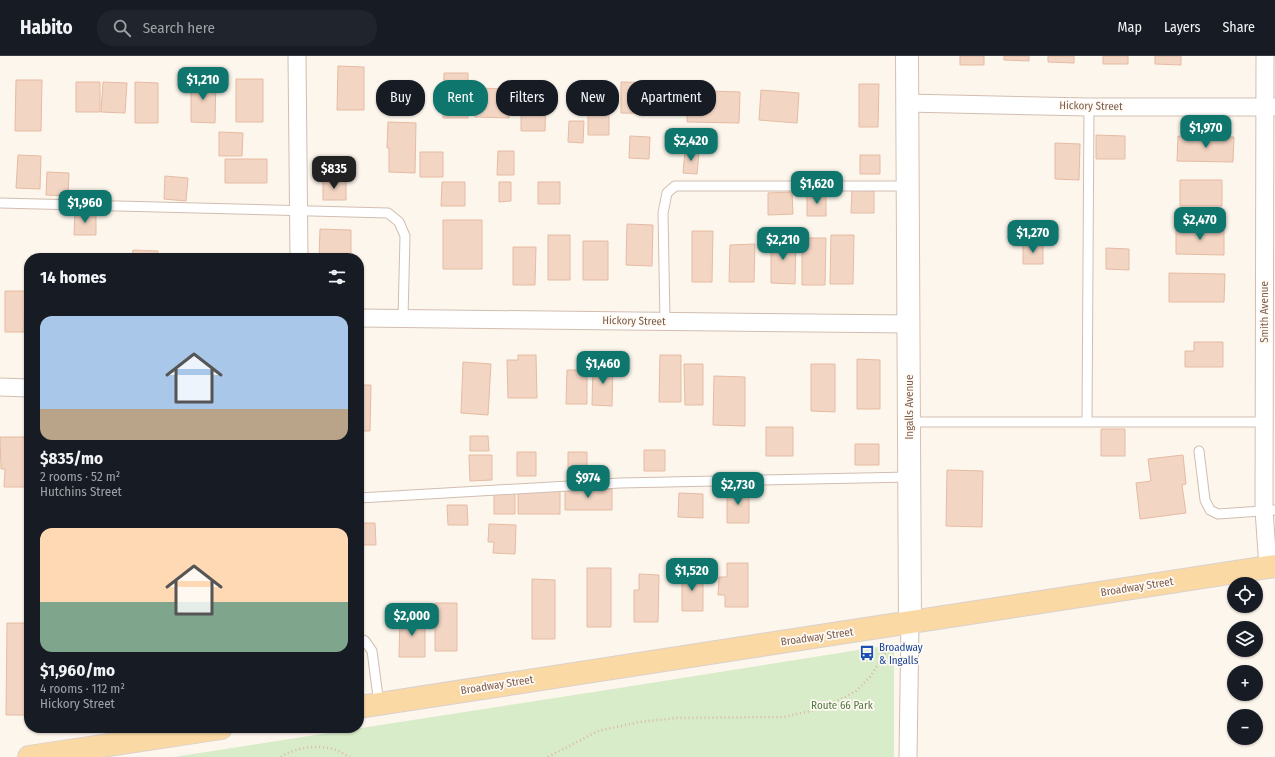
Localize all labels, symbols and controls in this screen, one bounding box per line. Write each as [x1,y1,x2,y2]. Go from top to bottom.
search box [97,10,377,46]
text: Habito [20,16,73,39]
icon: search [111,17,133,39]
text: Search here [143,19,215,37]
text: Map [1118,19,1142,36]
text: Layers [1164,19,1200,36]
text: Share [1222,19,1255,36]
pin: $1,210 [170,67,236,101]
text: $1,210 [187,72,219,87]
chip: Buy [376,80,425,116]
chip: Rent [433,80,488,116]
chip: Filters [496,80,558,116]
chip: New [566,80,619,116]
chip: Apartment [627,80,716,116]
street label: Hickory Street [1059,99,1123,113]
pin: $1,970 [1173,115,1239,149]
text: $1,970 [1189,120,1223,135]
pin: $2,420 [658,128,724,162]
text: $2,420 [674,133,708,148]
pin: $835 [310,156,358,190]
text: $835 [321,161,347,176]
pin: $1,620 [784,171,850,205]
text: $1,620 [800,176,834,191]
pin: $1,960 [52,190,118,224]
text: $1,960 [68,195,102,210]
pin: $2,470 [1167,207,1233,241]
text: $2,470 [1183,212,1217,227]
pin: $1,270 [1000,220,1066,254]
text: $1,270 [1017,225,1049,240]
pin: $2,210 [750,227,816,261]
text: $2,210 [766,232,800,247]
icon: filters [326,266,348,288]
text: 14 homes [40,267,107,288]
street label: Smith Avenue [1258,281,1271,343]
street label: Hickory Street [602,314,666,328]
icon: home [158,342,230,414]
pin: $1,460 [570,351,636,385]
text: $1,460 [586,356,620,371]
street label: Ingalls Avenue [903,374,916,440]
text: $835/mo [40,448,103,469]
pin: $974 [564,465,612,499]
text: 2 rooms · 52 m² [40,469,120,484]
text: $974 [576,470,600,485]
pin: $2,730 [705,472,771,506]
text: $2,730 [721,477,755,492]
text: Hutchins Street [40,484,122,499]
icon: home [158,554,230,626]
pin: $1,520 [659,558,725,592]
text: $1,520 [675,563,709,578]
street label: Broadway Street [1100,575,1175,599]
map controls [1227,577,1263,745]
button: locate [1227,577,1263,613]
pin: $2,000 [379,603,445,637]
text: $2,000 [394,608,430,623]
button: layers [1227,621,1263,657]
street label: Broadway Street [780,625,855,649]
place label: Broadway & Ingalls [879,641,923,667]
bus stop icon: Broadway & Ingalls [858,644,876,662]
text: $1,960/mo [40,660,115,681]
button: + [1227,665,1263,701]
street label: Broadway Street [460,673,535,697]
text: 4 rooms · 112 m² [40,681,125,696]
text: Hickory Street [40,696,115,711]
park label: Route 66 Park [811,699,874,712]
button: − [1227,709,1263,745]

